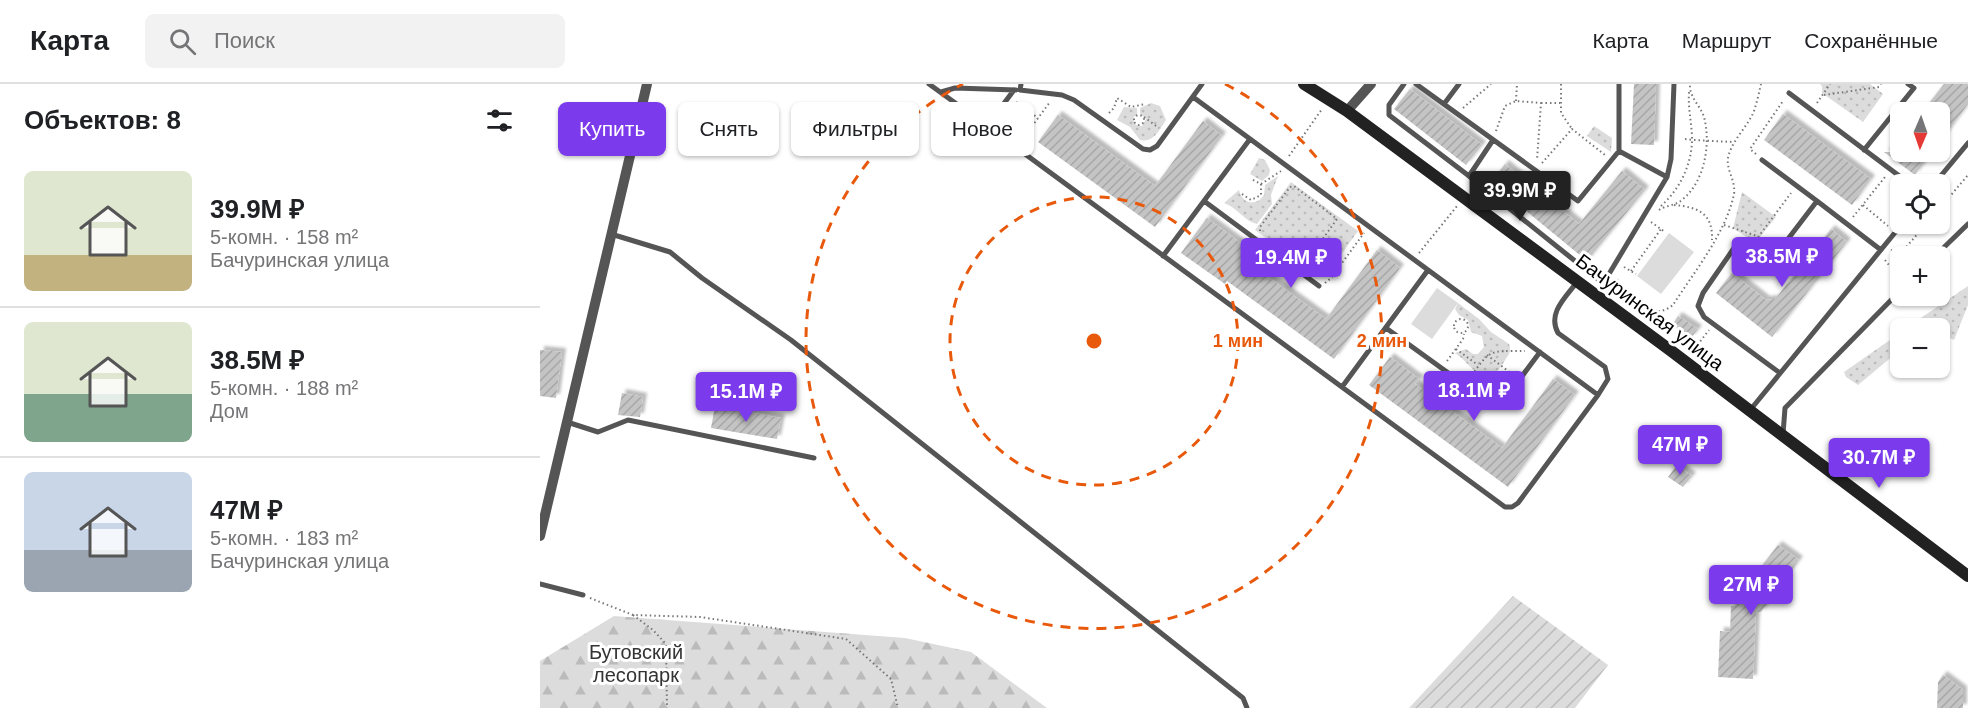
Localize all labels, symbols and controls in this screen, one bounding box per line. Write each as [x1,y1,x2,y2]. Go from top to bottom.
search box [145,14,565,68]
text: Карта [30,25,109,56]
icon: search [166,25,199,58]
text: Поиск [214,28,275,53]
text: Карта [1593,29,1649,52]
text: Маршрут [1682,29,1771,52]
text: Сохранённые [1804,29,1938,52]
chip: Купить [558,102,666,156]
chip: Снять [678,102,779,156]
chip: Фильтры [791,102,919,156]
chip: Новое [931,102,1034,156]
north arrow [1890,102,1950,162]
map controls [1890,102,1950,378]
icon: filters [483,104,516,137]
text: Объектов: 8 [24,105,181,135]
pin: 39.9M ₽ [1465,171,1575,222]
button: locate [1890,174,1950,234]
text: 39.9M ₽ [1484,179,1556,201]
text: 39.9M ₽ [210,194,305,224]
icon: home [72,195,144,267]
text: 5-комн. · 158 m² [210,226,358,248]
pin: 38.5M ₽ [1727,237,1837,288]
pin: 19.4M ₽ [1236,238,1346,289]
text: 38.5M ₽ [1746,245,1818,267]
text: 19.4M ₽ [1255,246,1327,268]
button: + [1890,246,1950,306]
text: Бачуринская улица [210,249,389,271]
street label: Бачуринская улица [1572,249,1729,375]
button: − [1890,318,1950,378]
centre of rings [1084,331,1104,351]
text: 1 мин [1213,331,1263,351]
text: 2 мин [1357,331,1407,351]
text: 38.5M ₽ [210,345,305,375]
icon: home [72,346,144,418]
pin: 18.1M ₽ [1419,371,1529,422]
pin: 15.1M ₽ [691,372,801,423]
text: 5-комн. · 188 m² [210,377,358,399]
text: 18.1M ₽ [1438,379,1510,401]
text: 15.1M ₽ [710,380,782,402]
text: Дом [210,400,249,422]
pin: 47M ₽ [1638,425,1722,476]
text: 47M ₽ [1652,433,1708,455]
pin: 30.7M ₽ [1824,438,1934,489]
text: 30.7M ₽ [1843,446,1915,468]
text: 47M ₽ [210,495,283,525]
icon: home [72,496,144,568]
text: 5-комн. · 183 m² [210,527,358,549]
text: Бачуринская улица [210,550,389,572]
pin: 27M ₽ [1709,565,1793,616]
text: 27M ₽ [1723,573,1779,595]
park label: Бутовский лесопарк [589,641,683,686]

